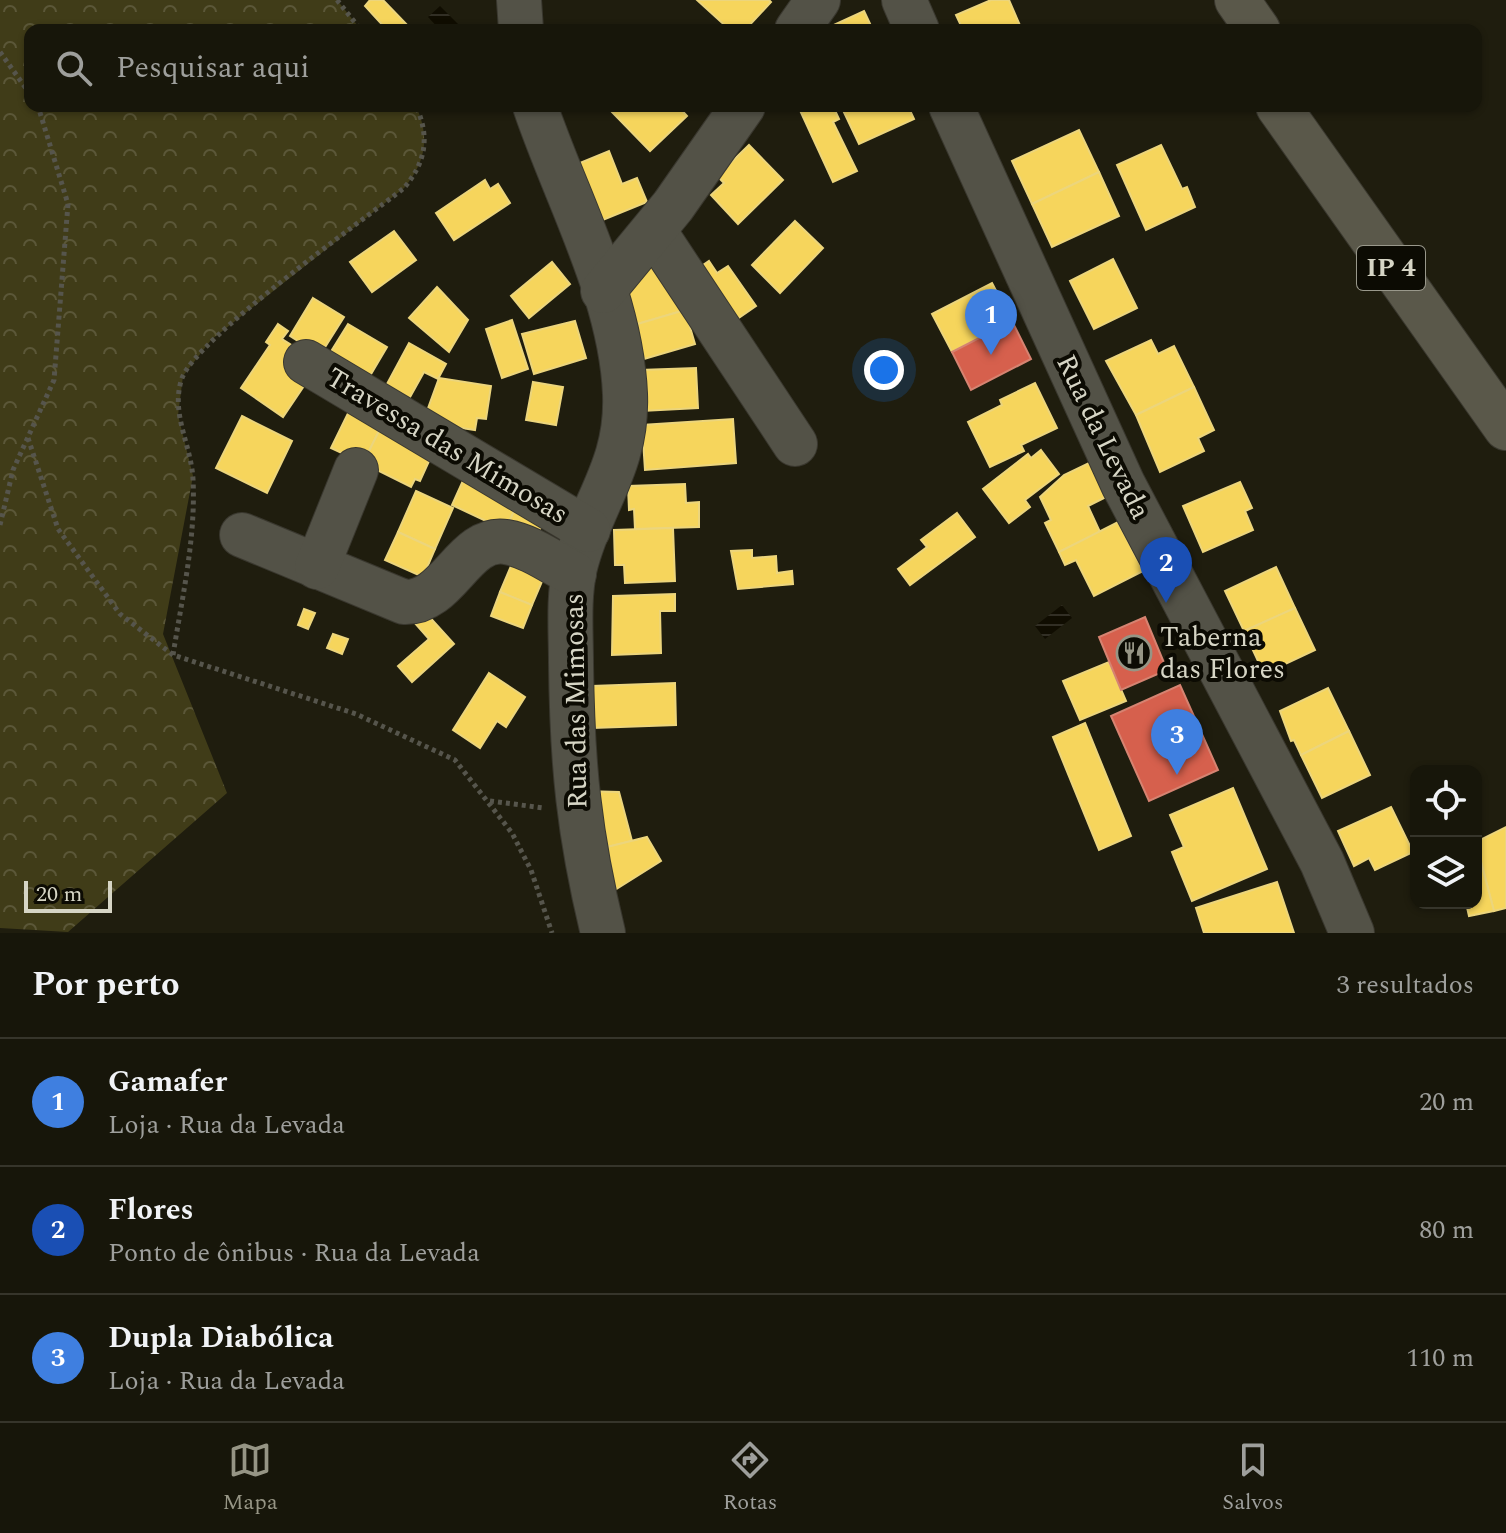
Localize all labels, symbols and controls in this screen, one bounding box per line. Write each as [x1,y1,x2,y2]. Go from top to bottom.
search box [24,24,1482,112]
text: Pesquisar aqui [116,45,310,91]
icon: search [52,46,96,90]
road number: IP 4 [1357,246,1425,290]
pin: 1 [965,289,1017,355]
street label: Rua da Levada [1044,347,1162,527]
your location [864,350,904,390]
street label: Travessa das Mimosas [318,357,576,535]
pin: 2 [1140,537,1192,603]
street label: Rua das Mimosas [553,593,599,809]
place label: Taberna das Flores [1160,616,1285,691]
restaurant icon: Taberna das Flores [1115,634,1153,672]
pin: 3 [1151,709,1203,775]
map controls [1410,765,1482,909]
button: locate [1410,765,1482,837]
button: layers [1410,837,1482,909]
scale bar [24,877,112,913]
text: 20 m [36,878,82,911]
text: Por perto [32,959,180,1011]
text: 3 resultados [1336,965,1474,1005]
text: Gamafer [108,1059,227,1105]
text: 1 [51,1082,65,1122]
text: 20 m [1419,1082,1474,1122]
text: Loja · Rua da Levada [108,1105,345,1145]
text: Flores [108,1187,194,1233]
text: 2 [51,1210,65,1250]
text: 80 m [1419,1210,1474,1250]
text: Ponto de ônibus · Rua da Levada [108,1233,480,1273]
text: Dupla Diabólica [108,1315,334,1361]
text: 3 [51,1338,65,1378]
text: 110 m [1406,1338,1474,1378]
text: Loja · Rua da Levada [108,1361,345,1401]
tab: Mapa [223,1438,278,1519]
tab: Rotas [723,1438,777,1519]
tab: Salvos [1222,1438,1283,1519]

